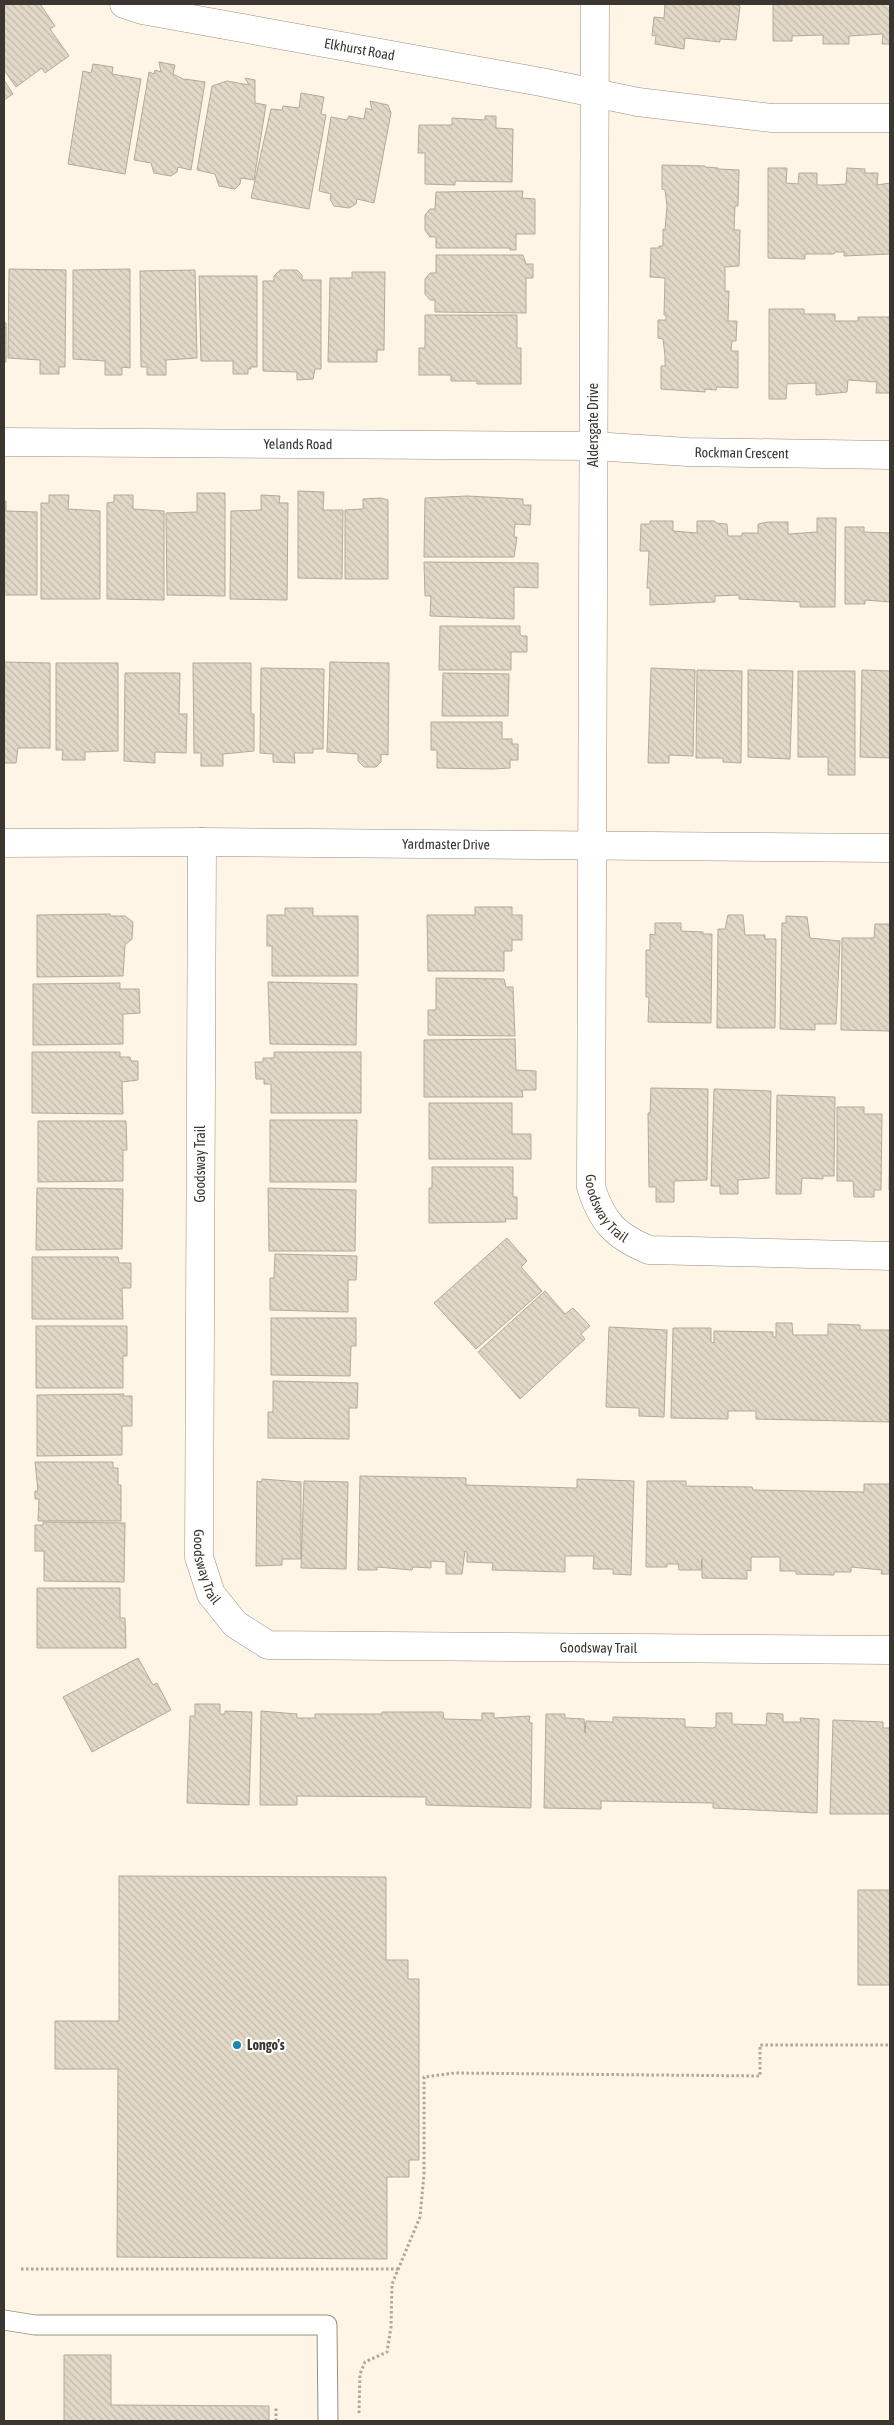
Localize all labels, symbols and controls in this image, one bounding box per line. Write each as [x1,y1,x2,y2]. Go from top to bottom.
street label: Elkhurst Road [323,35,396,63]
street label: Aldersgate Drive [585,383,601,467]
street label: Yelands Road [263,436,333,452]
street label: Rockman Crescent [694,444,789,461]
street label: Yardmaster Drive [402,836,490,853]
street label: Goodsway Trail [192,1125,208,1203]
street label: Goodsway Trail [583,1174,631,1246]
street label: Goodsway Trail [191,1529,224,1608]
street label: Goodsway Trail [560,1639,638,1656]
place label: Longo's [247,2037,285,2053]
marker: Longo's [231,2039,243,2051]

